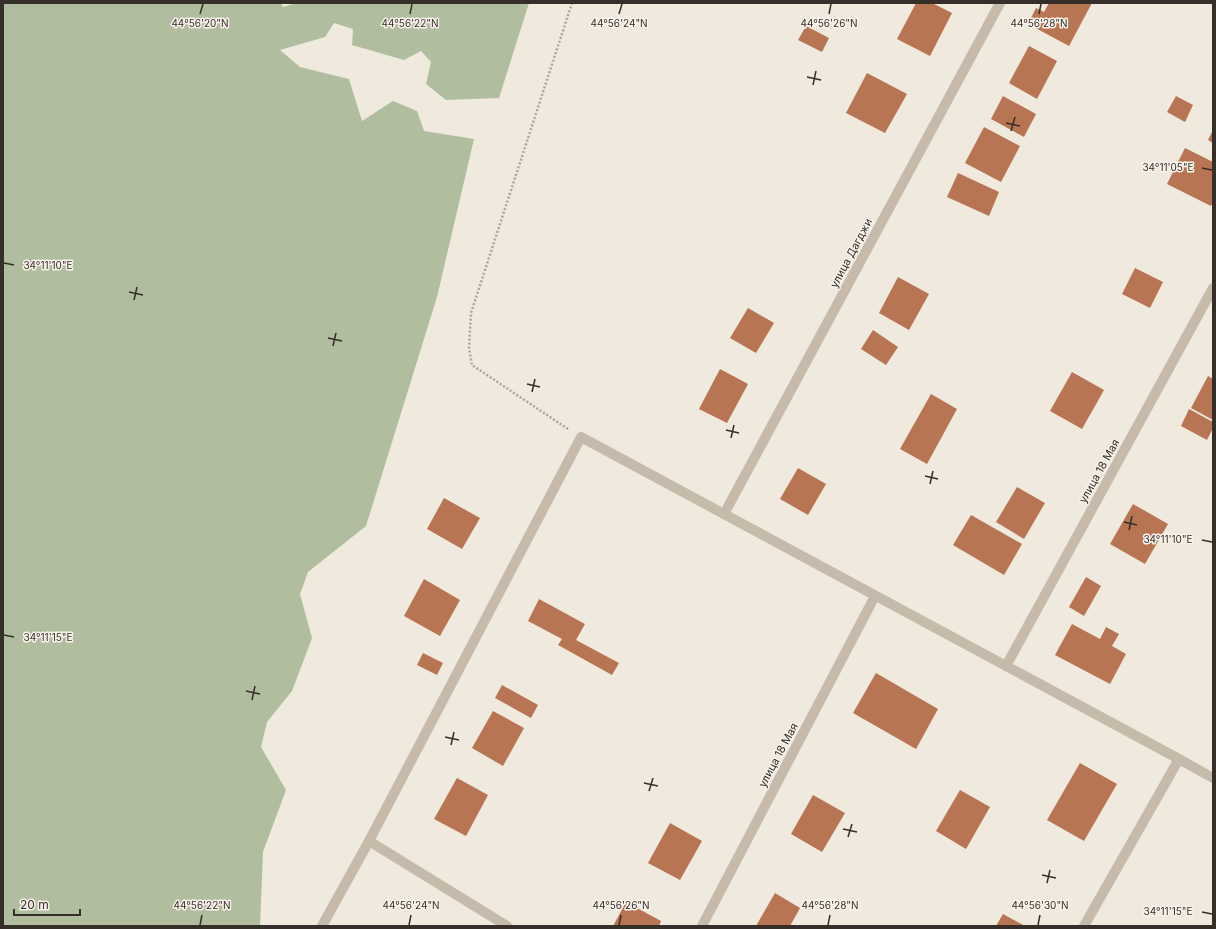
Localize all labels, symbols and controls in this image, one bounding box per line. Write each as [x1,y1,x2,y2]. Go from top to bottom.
text: 44°56'20"N [171,17,229,29]
text: 44°56'22"N [382,17,438,29]
text: 44°56'24"N [590,17,648,29]
text: 44°56'26"N [800,17,858,29]
text: 44°56'28"N [1010,17,1068,29]
text: 34°11'05"E [1142,161,1194,173]
street label: улица Дагджи [827,216,875,290]
text: 34°11'10"E [23,259,73,271]
street label: улица 18 Мая [1076,437,1122,505]
text: 34°11'10"E [1143,533,1193,545]
text: 34°11'15"E [24,631,72,643]
street label: улица 18 Мая [755,720,801,790]
scale bar [14,891,80,917]
text: 20 m [20,897,49,912]
text: 44°56'22"N [174,899,230,911]
text: 44°56'24"N [382,899,440,911]
text: 44°56'26"N [592,899,650,911]
text: 44°56'28"N [801,899,859,911]
text: 44°56'30"N [1011,899,1069,911]
text: 34°11'15"E [1144,905,1192,917]

